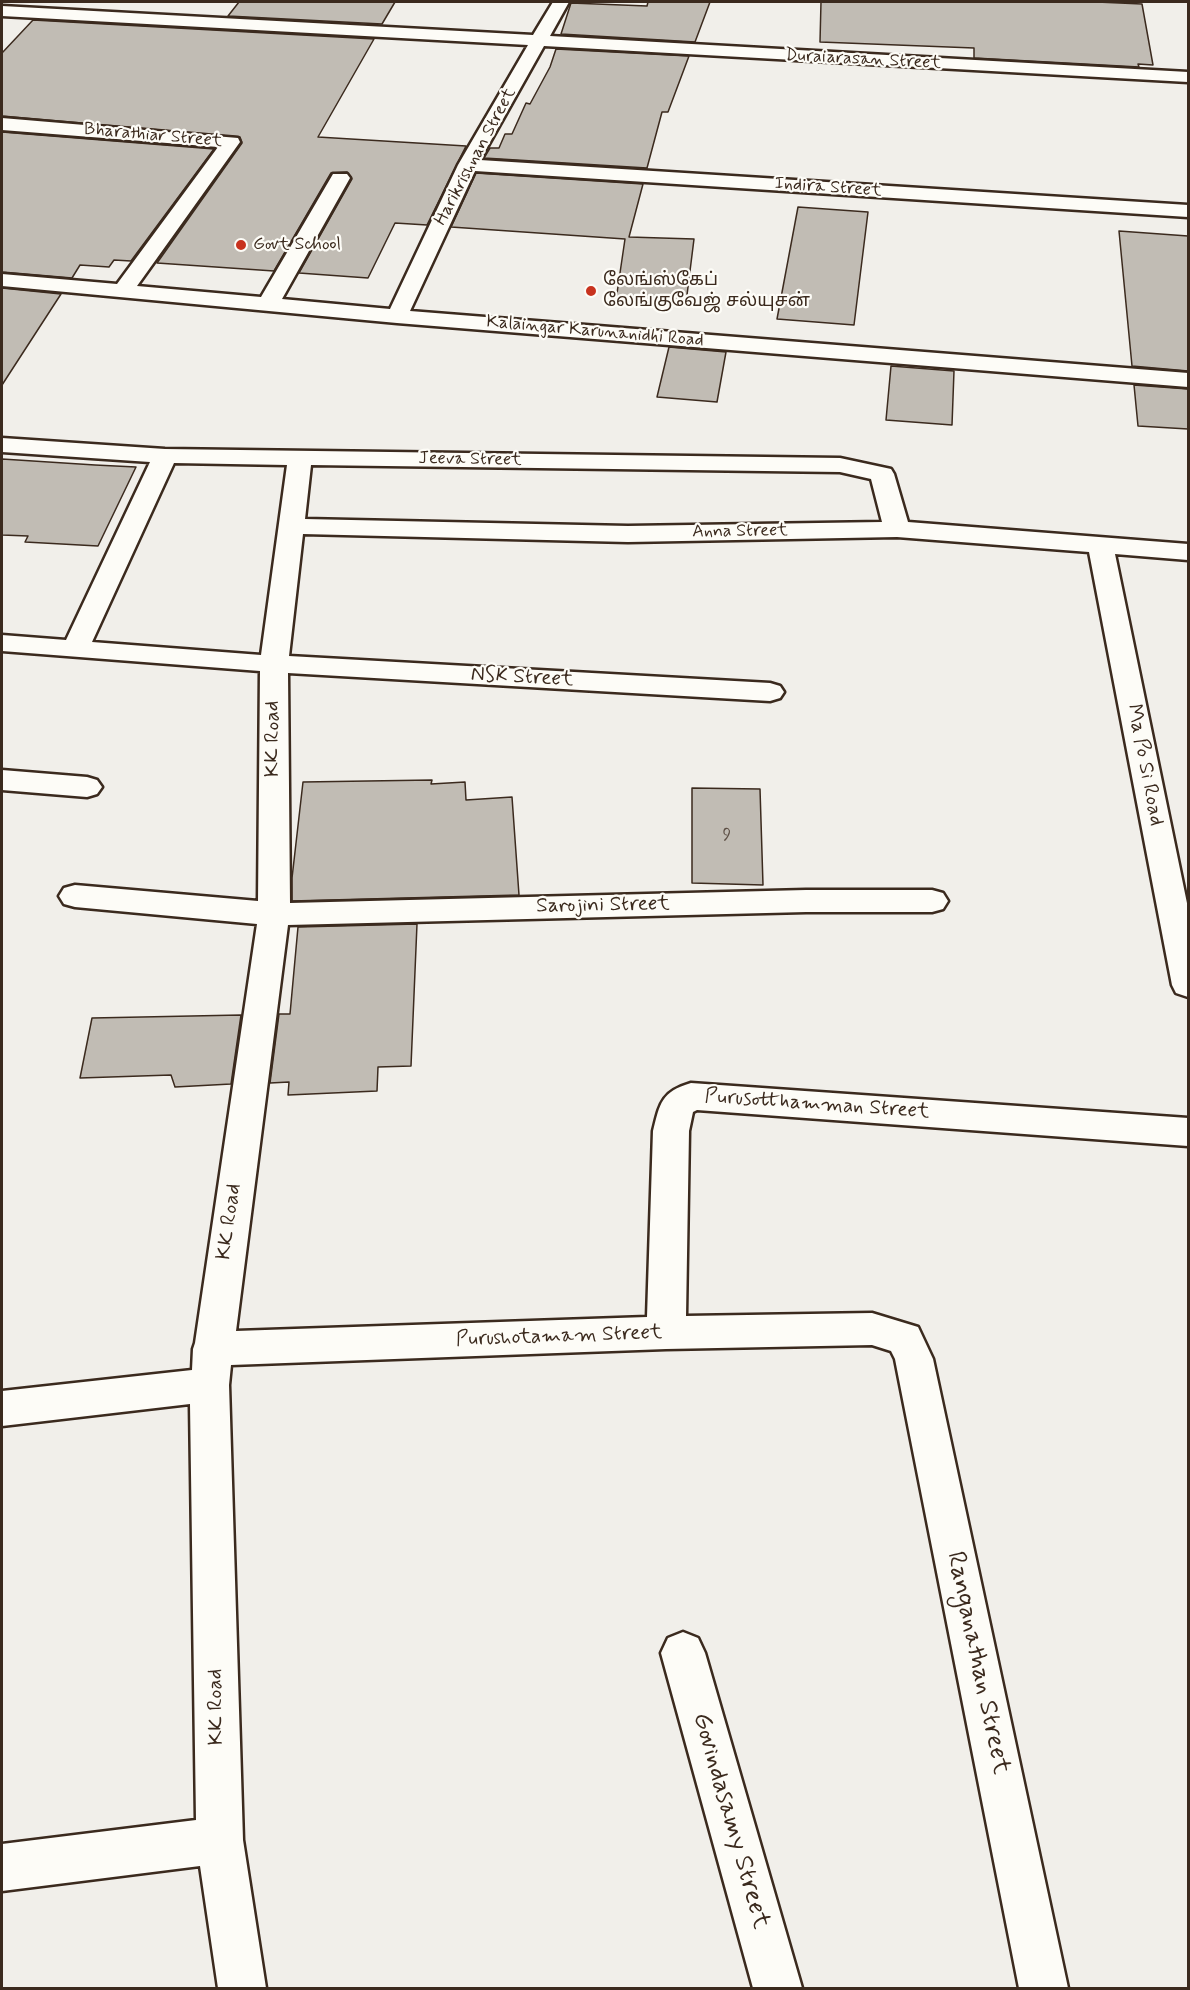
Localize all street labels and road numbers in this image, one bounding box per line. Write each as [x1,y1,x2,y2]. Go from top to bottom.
street label: Duraiarasan Street [784,45,942,75]
street label: Harikrishnan Street [431,85,521,229]
street label: Bharathiar Street [83,119,223,153]
street label: Indira Street [774,173,882,203]
street label: Kalaingar Karunanidhi Road [485,312,705,352]
street label: Jeeva Street [418,448,522,472]
street label: Anna Street [692,520,788,544]
street label: NSK Street [470,663,574,693]
street label: KK Road [261,701,287,777]
street label: Ma Po Si Road [1120,702,1168,828]
street label: Sarojini Street [536,892,670,920]
street label: Purusotthamman Street [704,1085,930,1125]
street label: KK Road [212,1182,248,1262]
street label: Purushotamam Street [455,1321,663,1353]
street label: Ranganathan Street [938,1549,1016,1777]
street label: KK Road [204,1668,230,1746]
street label: Govindasamy Street [684,1709,776,1933]

